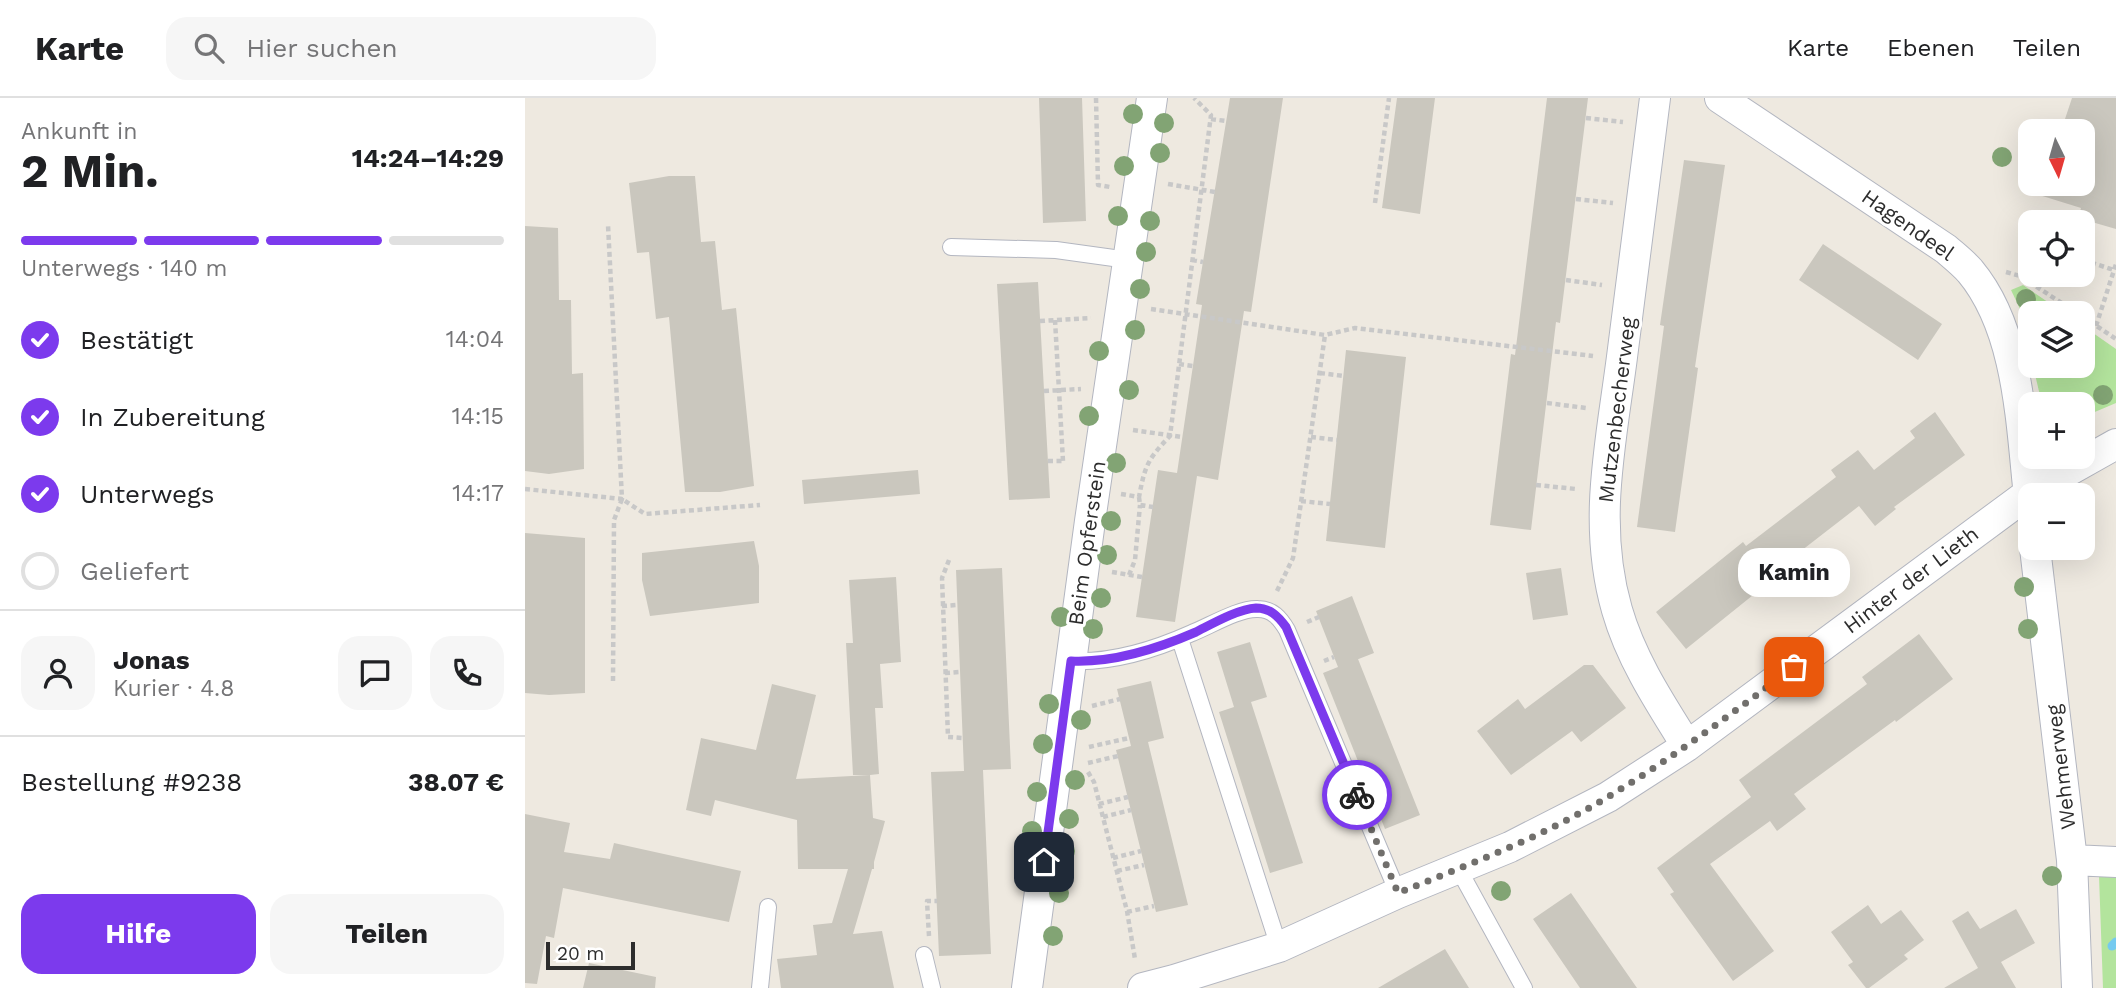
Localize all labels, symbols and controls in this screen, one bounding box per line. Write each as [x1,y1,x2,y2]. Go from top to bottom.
search box [166,17,656,80]
text: Karte [35,29,124,68]
icon: search [190,29,228,67]
text: Hier suchen [246,33,398,63]
text: Karte [1787,34,1849,62]
text: Ebenen [1887,34,1975,62]
text: Teilen [2013,34,2081,62]
text: Ankunft in [21,118,137,145]
north arrow [2018,119,2095,196]
map controls [2018,119,2095,560]
text: 14:24–14:29 [352,143,504,173]
text: 2 Min. [21,144,159,198]
street label: Hagendeel [1857,184,1960,266]
button: locate [2018,210,2095,287]
text: Unterwegs · 140 m [21,255,228,282]
button: layers [2018,301,2095,378]
street label: Mutzenbecherweg [1593,315,1640,504]
icon: check [21,321,59,359]
text: Bestätigt [80,325,193,355]
text: 14:04 [446,326,504,353]
button: + [2018,392,2095,469]
icon: check [21,398,59,436]
text: In Zubereitung [80,402,265,432]
text: 14:15 [452,403,504,430]
street label: Beim Opferstein [1063,459,1110,627]
icon: check [21,475,59,513]
text: Unterwegs [80,479,215,509]
text: 14:17 [452,480,504,507]
button: − [2018,483,2095,560]
street label: Hinter der Lieth [1838,521,1983,638]
callout: Kamin [1738,548,1850,597]
text: Geliefert [80,556,189,586]
text: Kamin [1758,559,1830,586]
button: person [21,636,95,710]
button: chat [338,636,412,710]
button: phone [430,636,504,710]
pin [1764,637,1824,697]
text: Jonas [113,645,190,675]
icon: bag [1775,648,1813,686]
text: Kurier · 4.8 [113,675,234,702]
street label: Wehmerweg [2040,702,2081,831]
courier [1322,760,1392,830]
text: Bestellung #9238 [21,767,242,797]
text: 38.07 € [408,767,504,797]
icon: bike [1338,776,1376,814]
pin [1014,832,1074,892]
icon: home [1025,843,1063,881]
button: Hilfe [21,894,256,974]
button: Teilen [270,894,504,974]
scale bar [546,939,635,971]
text: 20 m [557,942,604,965]

